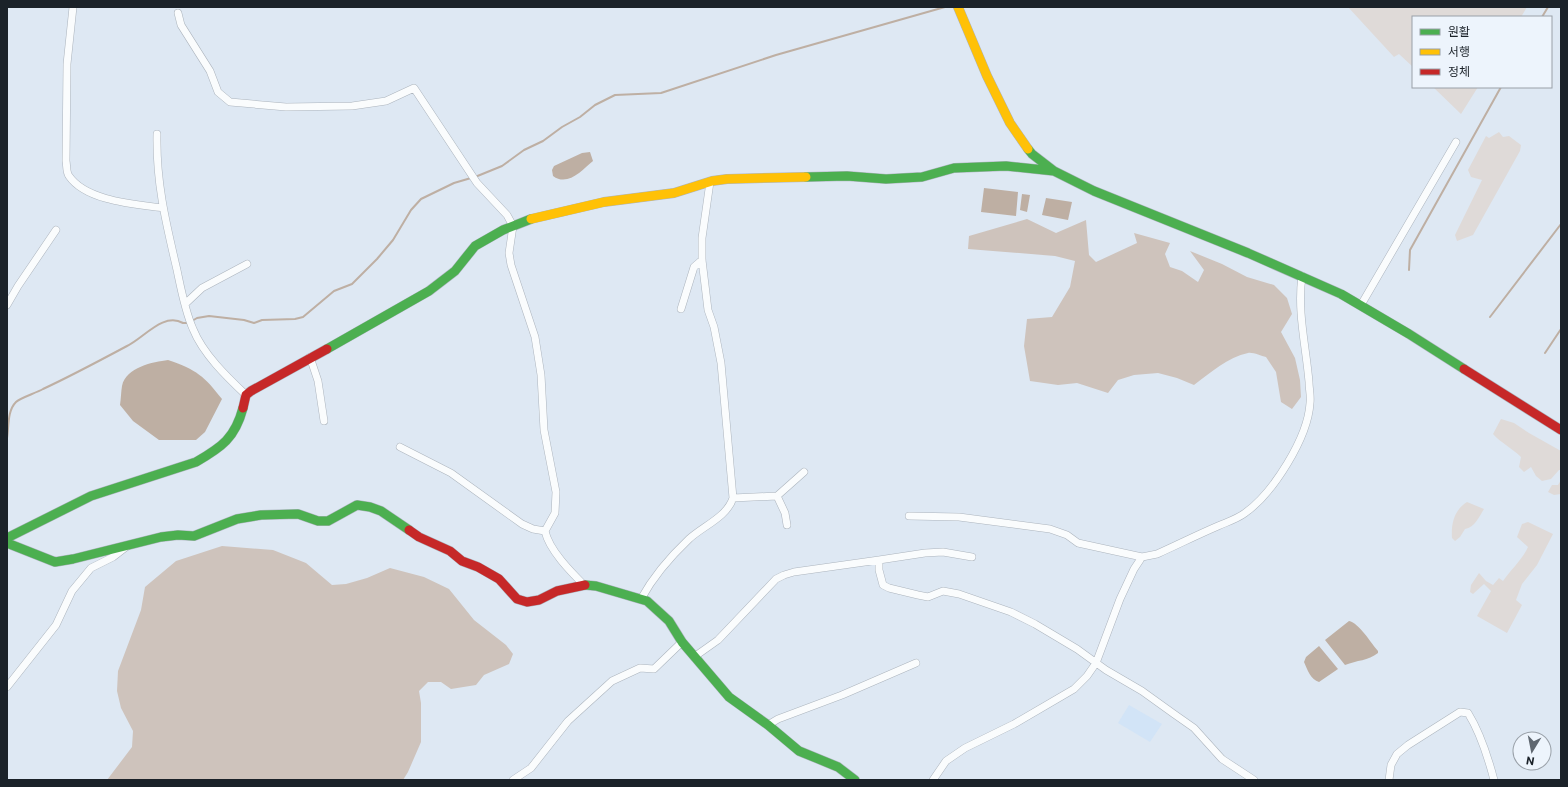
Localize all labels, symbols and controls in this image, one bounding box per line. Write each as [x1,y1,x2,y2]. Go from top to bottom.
legend [1412,16,1552,88]
text: 원활 [1448,24,1470,38]
text: 서행 [1448,44,1470,58]
text: 정체 [1448,64,1470,78]
north arrow [1512,731,1552,771]
text: N [1525,754,1535,768]

